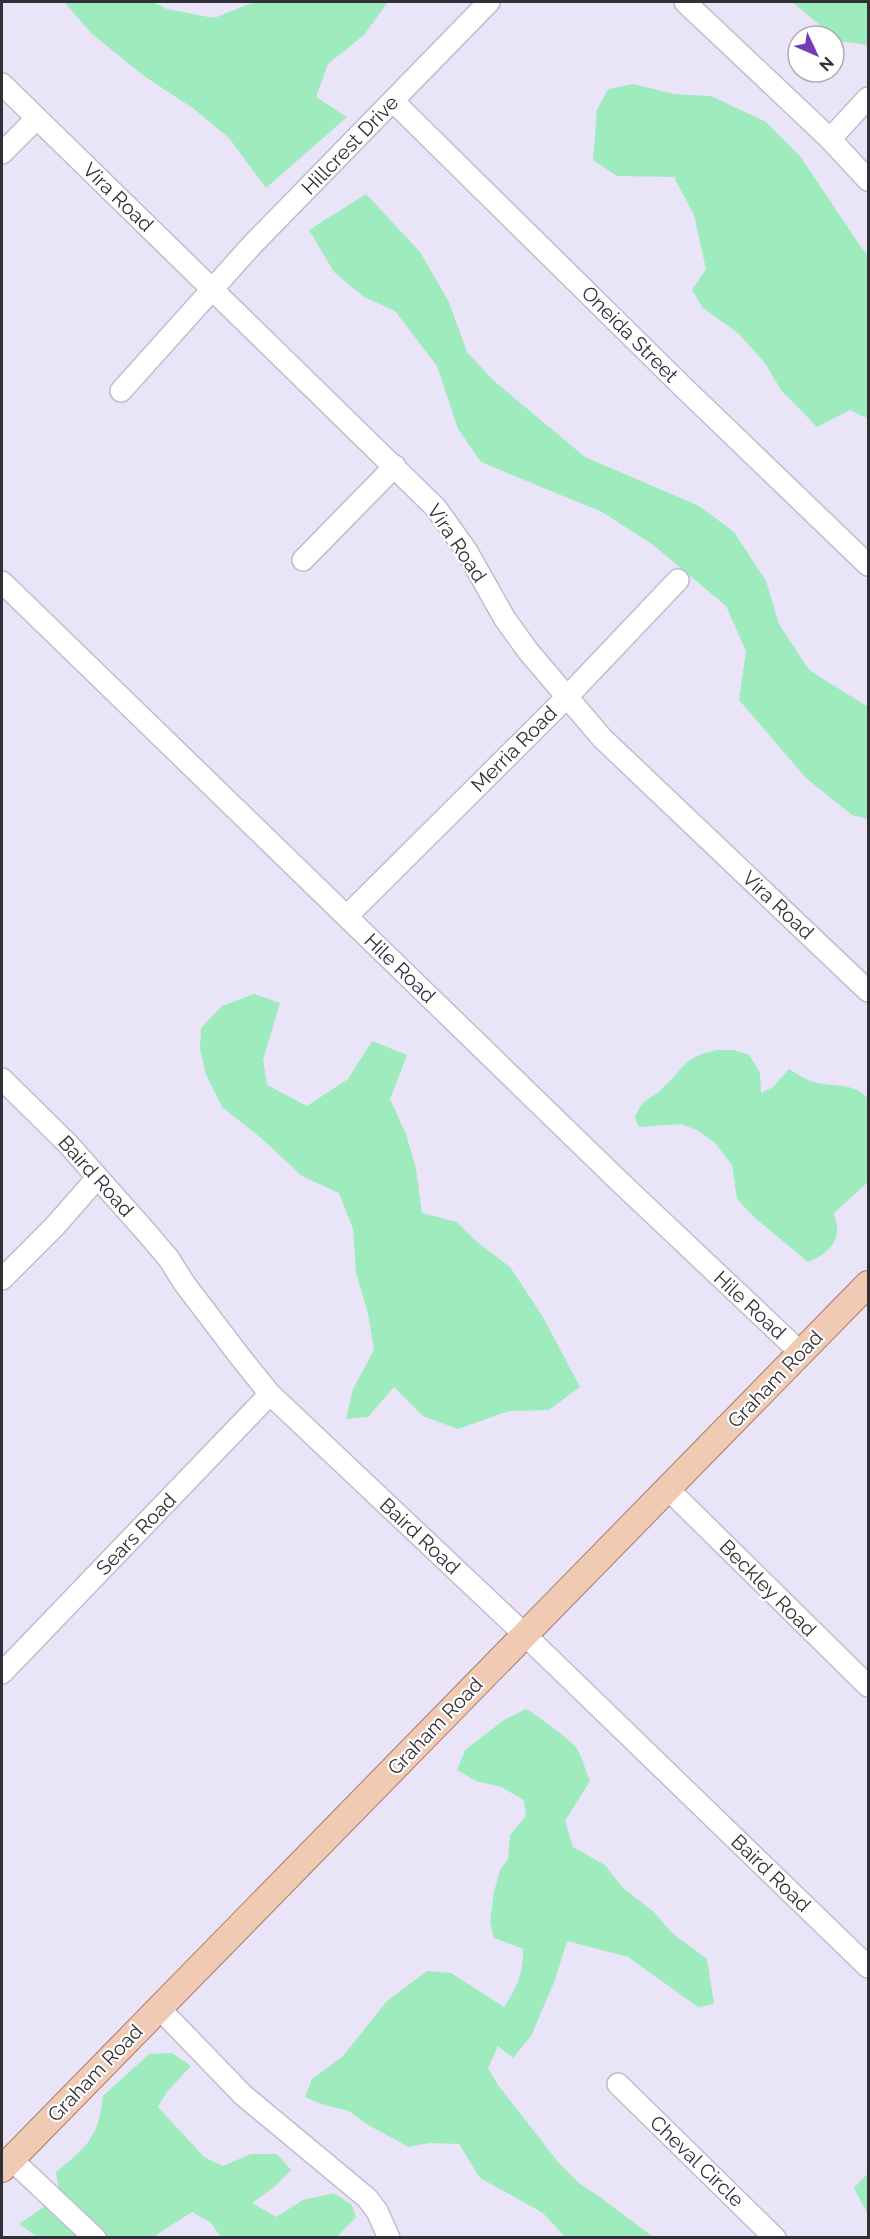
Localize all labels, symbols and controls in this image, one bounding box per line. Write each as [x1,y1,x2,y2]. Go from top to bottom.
north arrow [786,24,846,84]
text: N [815,53,838,75]
street label: Hillcrest Drive [297,90,403,200]
street label: Vira Road [78,157,158,237]
street label: Oneida Street [577,281,683,387]
street label: Vira Road [422,499,492,587]
street label: Merria Road [466,701,562,797]
street label: Vira Road [737,866,819,944]
street label: Hile Road [360,928,440,1008]
street label: Baird Road [53,1130,139,1222]
street label: Hile Road [709,1266,791,1344]
street label: Graham Road [723,1325,827,1433]
street label: Sears Road [91,1488,181,1580]
street label: Baird Road [375,1493,465,1579]
street label: Beckley Road [715,1535,821,1641]
street label: Graham Road [383,1672,487,1780]
street label: Baird Road [726,1829,816,1917]
street label: Graham Road [43,2019,147,2127]
street label: Cheval Circle [645,2110,749,2212]

